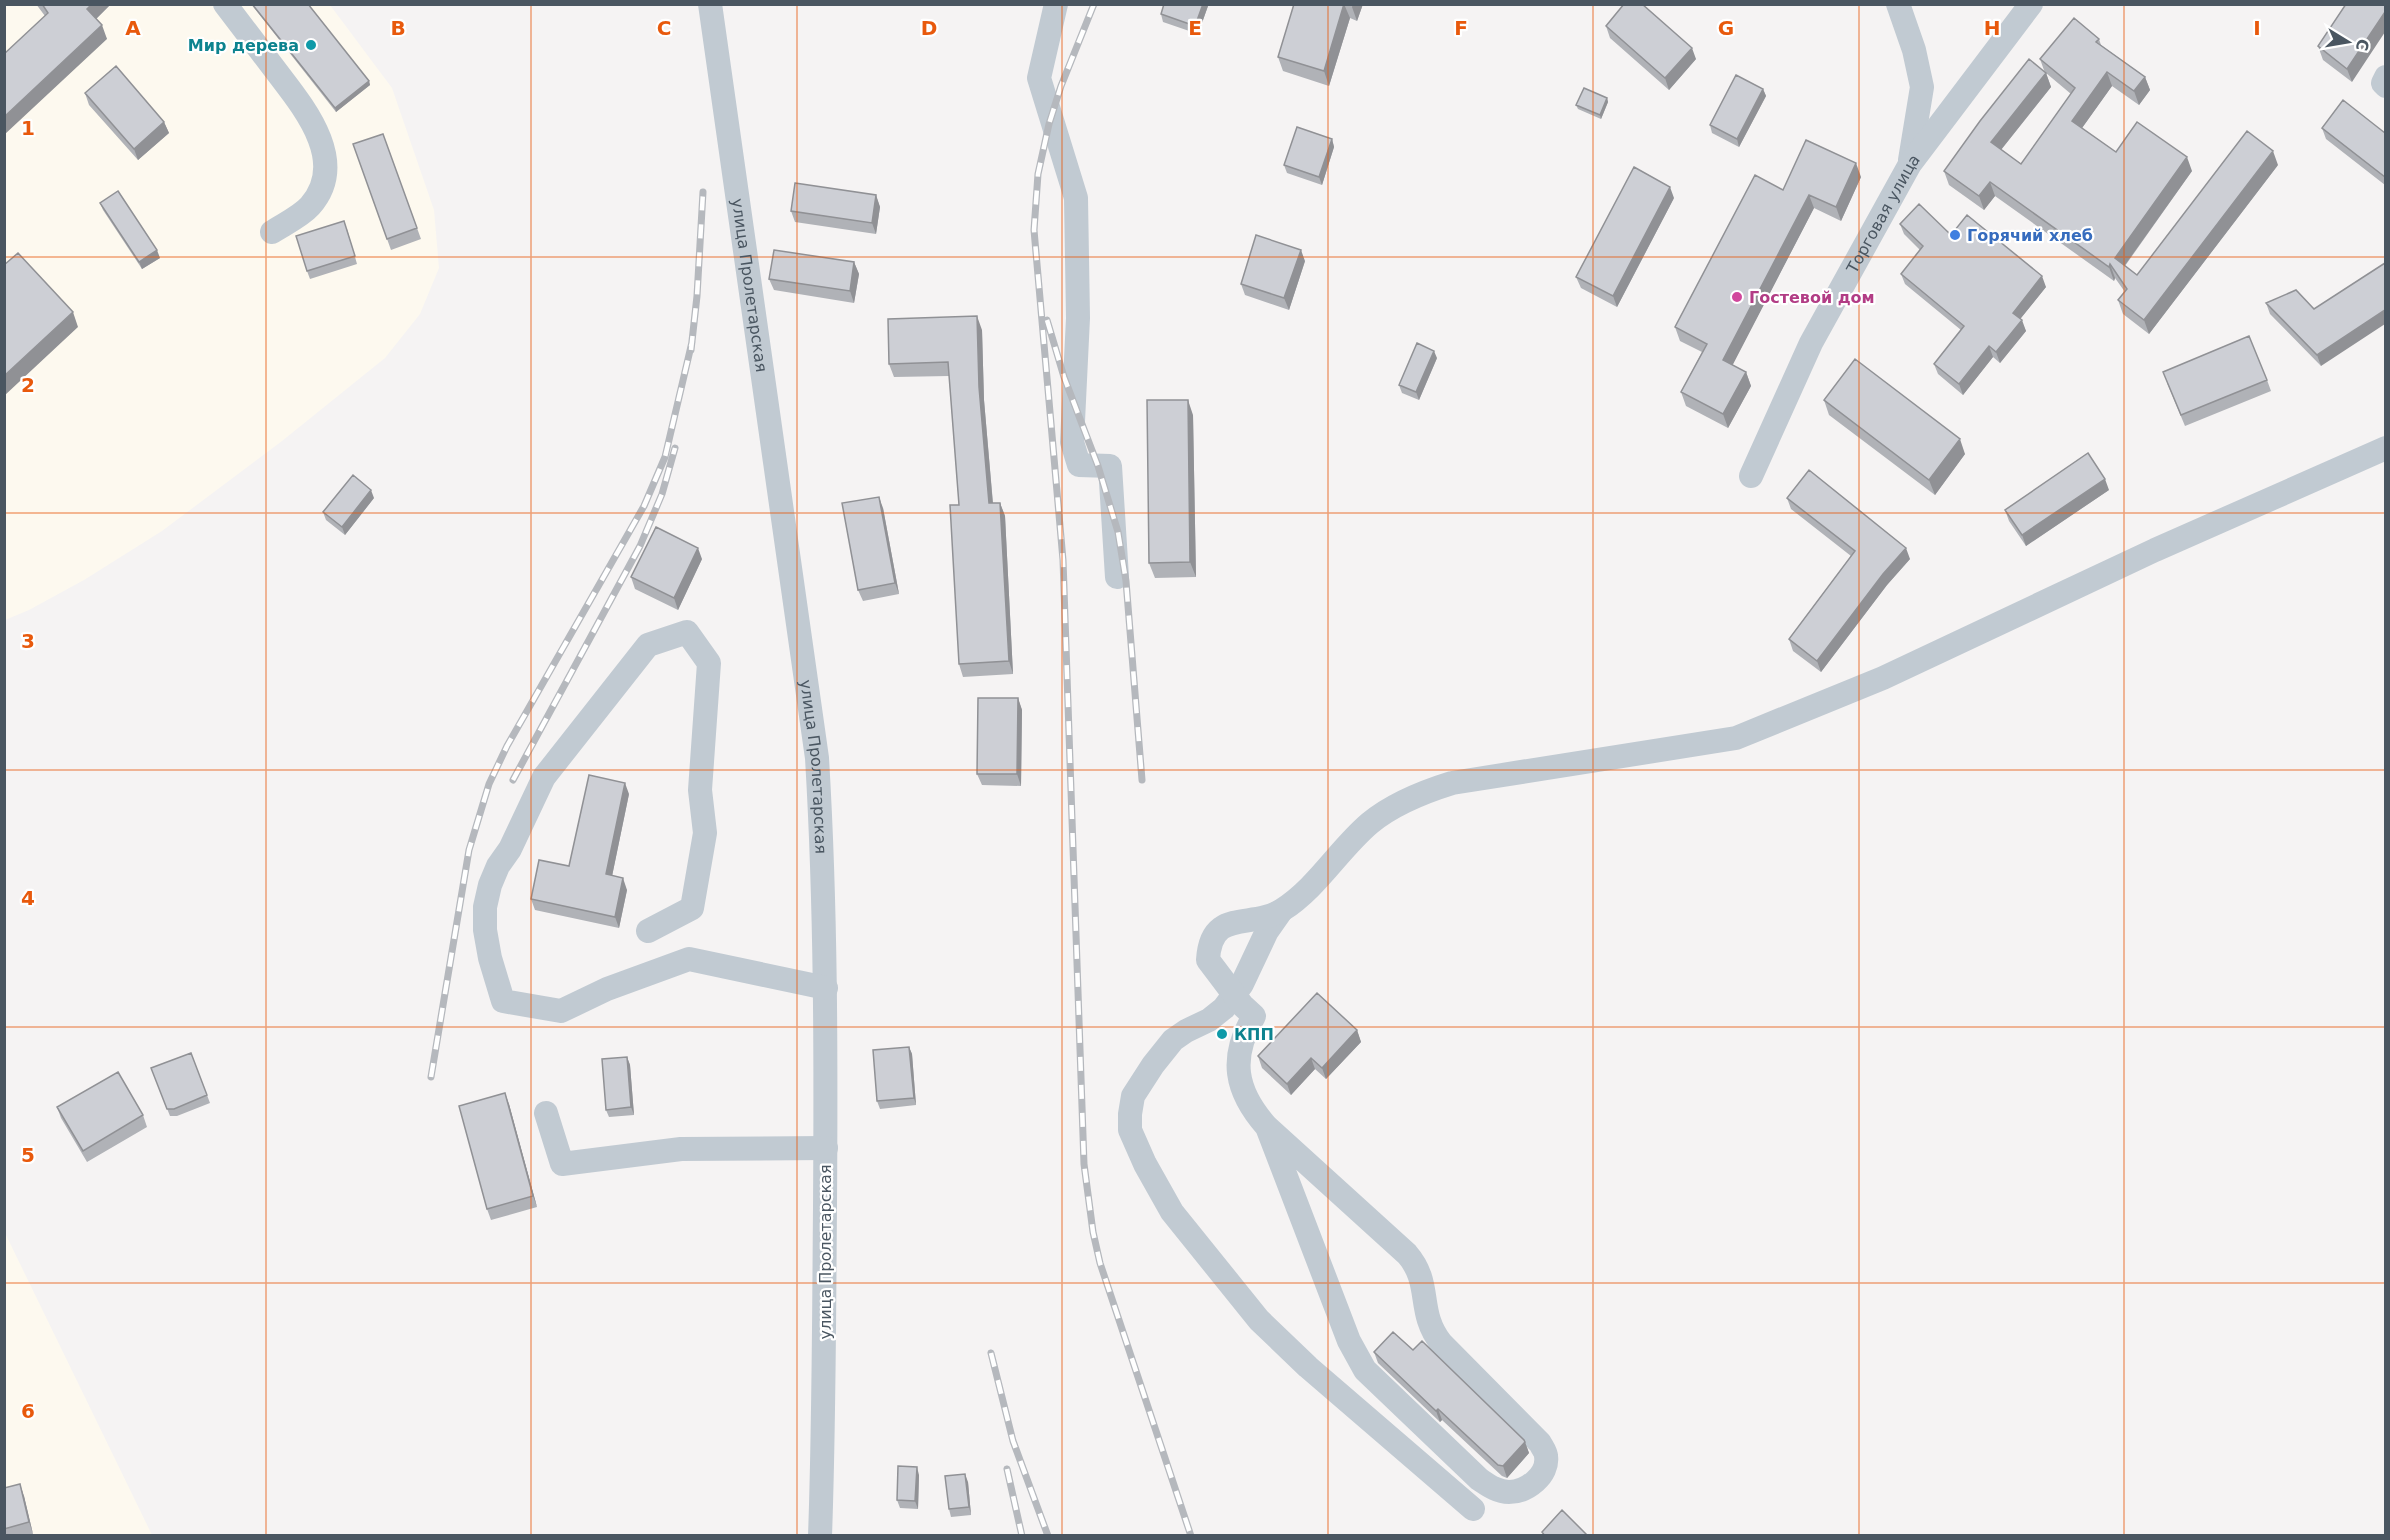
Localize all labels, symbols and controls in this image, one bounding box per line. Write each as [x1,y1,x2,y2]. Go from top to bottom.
north arrow [2318,12,2378,72]
text: A [125,16,141,40]
text: B [390,16,406,40]
text: C [657,16,671,40]
text: D [921,16,937,40]
text: E [1188,16,1202,40]
text: F [1454,16,1468,40]
text: G [1718,16,1734,40]
text: H [1984,16,2000,40]
text: I [2253,16,2261,40]
place label: Мир дерева [188,36,299,55]
text: С [2352,37,2373,52]
marker: Мир дерева [304,38,318,52]
text: 1 [21,116,35,140]
street label: Торговая улица [1842,151,1924,277]
street label: улица Пролетарская [728,197,771,373]
place label: Горячий хлеб [1967,226,2093,245]
marker: Горячий хлеб [1948,228,1962,242]
place label: Гостевой дом [1749,288,1875,307]
marker: Гостевой дом [1730,290,1744,304]
text: 2 [21,373,35,397]
text: 3 [21,629,35,653]
street label: улица Пролетарская [796,678,831,854]
text: 4 [21,886,35,910]
place label: КПП [1234,1025,1274,1044]
marker: КПП [1215,1027,1229,1041]
text: 5 [21,1143,35,1167]
street label: улица Пролетарская [816,1164,835,1340]
text: 6 [21,1399,35,1423]

